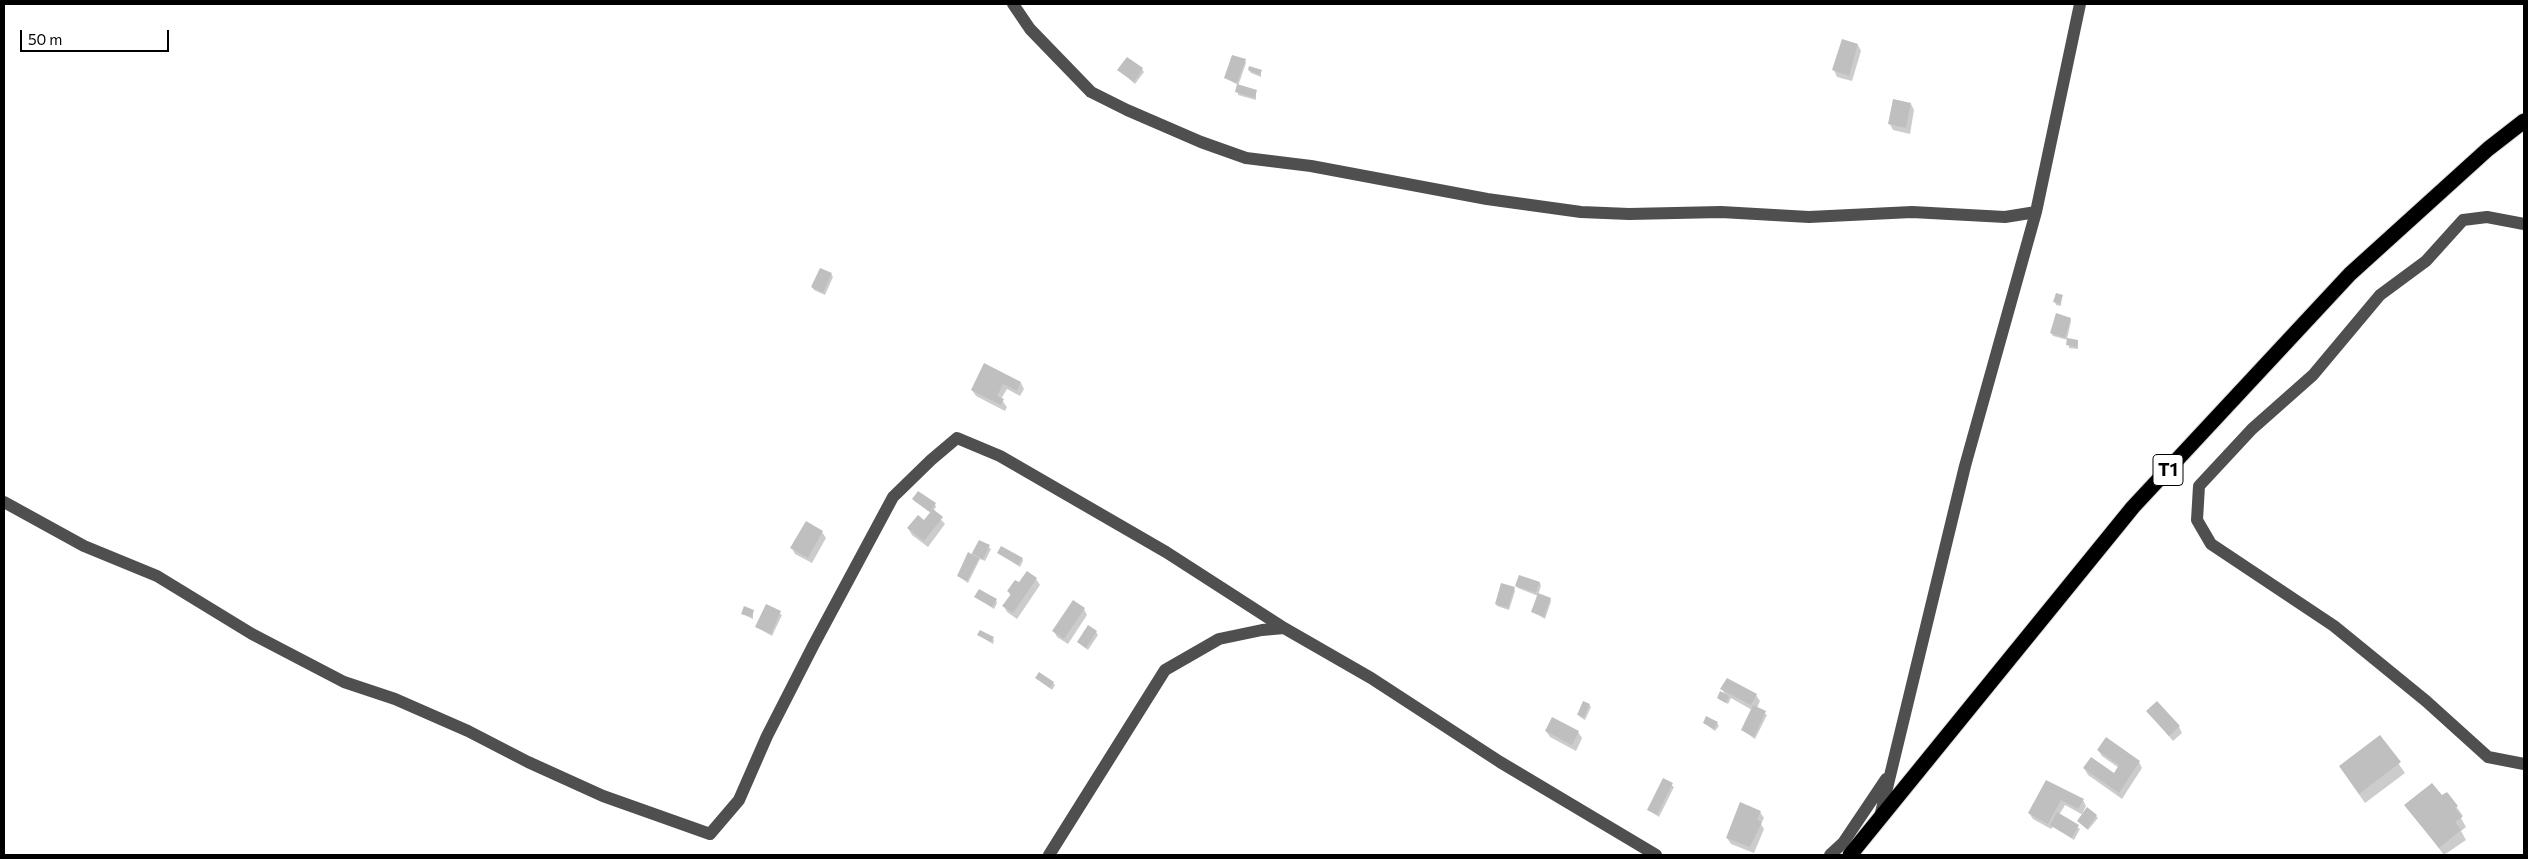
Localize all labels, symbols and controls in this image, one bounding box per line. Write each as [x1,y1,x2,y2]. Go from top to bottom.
scale bar [22,20,171,52]
text: 50 m [28,30,62,48]
road number: T1 [2153,454,2183,486]

